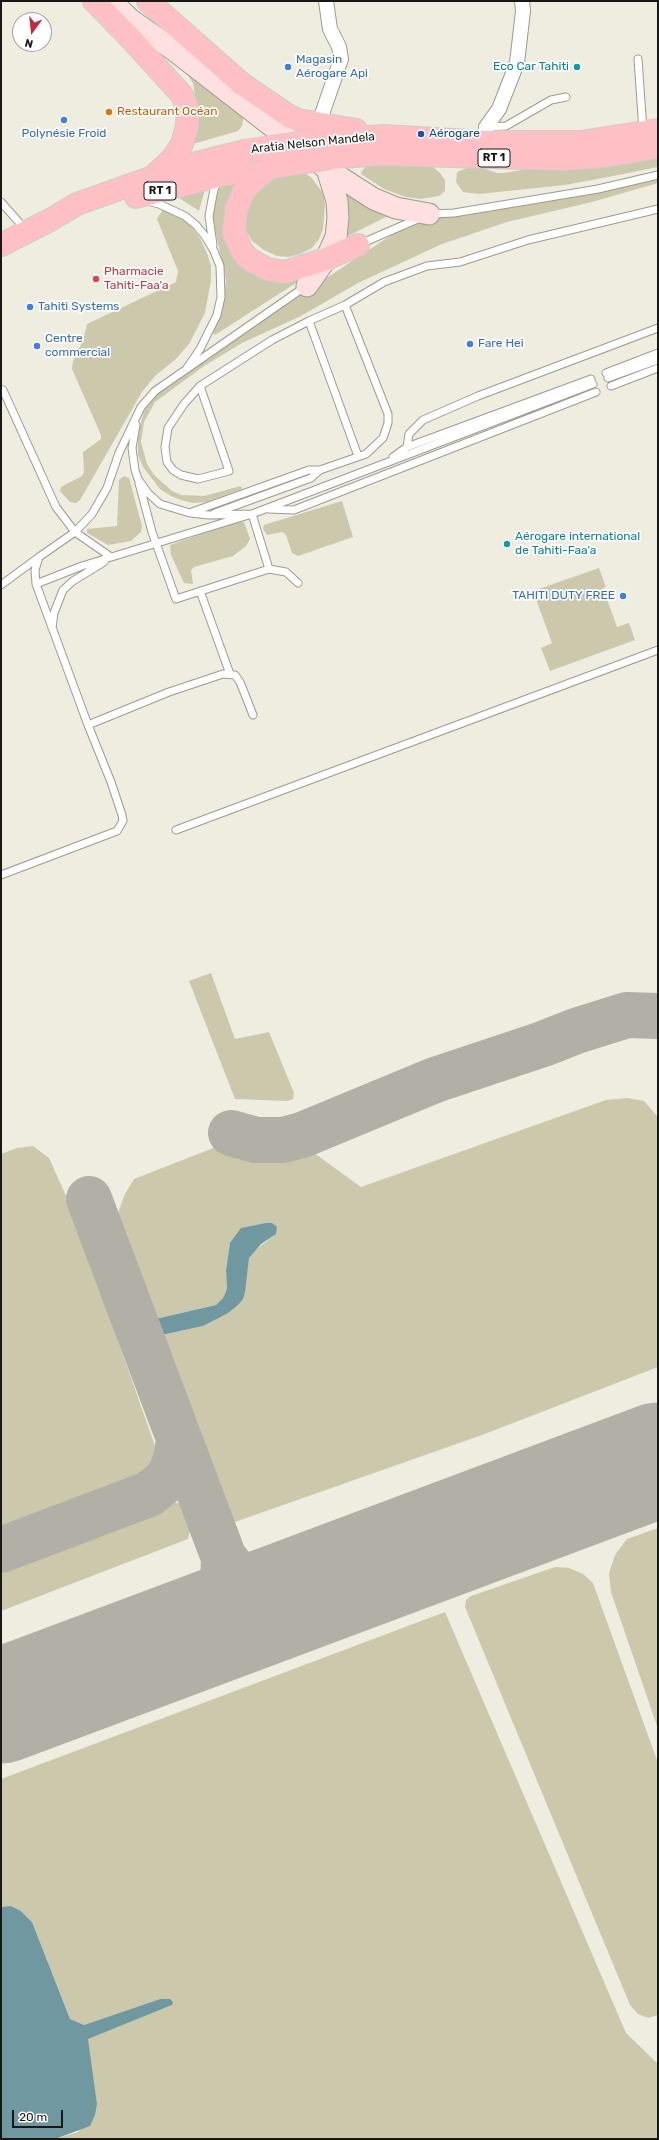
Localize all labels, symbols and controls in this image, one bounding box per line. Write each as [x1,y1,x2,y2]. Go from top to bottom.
north arrow [12,12,52,52]
text: N [24,36,35,50]
place label: Magasin Aérogare Api [296,53,368,81]
place label: Eco Car Tahiti [493,60,569,74]
marker: Magasin Aérogare Api [283,62,293,72]
marker: Eco Car Tahiti [572,62,582,72]
place label: Restaurant Océan [117,105,217,119]
marker: Restaurant Océan [104,107,114,117]
marker: Polynésie Froid [59,115,69,125]
place label: Polynésie Froid [22,127,106,141]
place label: Aérogare [429,127,480,141]
street label: Aratia Nelson Mandela [250,129,376,157]
marker: Aérogare [416,129,426,139]
road number: RT 1 [478,149,510,167]
road number: RT 1 [144,182,176,200]
place label: Pharmacie Tahiti-Faa'a [104,265,169,293]
marker: Pharmacie Tahiti-Faa'a [91,274,101,284]
place label: Tahiti Systems [38,300,119,314]
marker: Tahiti Systems [25,302,35,312]
place label: Centre commercial [45,332,110,360]
place label: Fare Hei [478,337,524,351]
marker: Fare Hei [465,339,475,349]
marker: Centre commercial [32,341,42,351]
place label: Aérogare international de Tahiti-Faa'a [515,530,640,558]
marker: Aérogare international de Tahiti-Faa'a [502,539,512,549]
place label: TAHITI DUTY FREE [512,589,615,603]
marker: TAHITI DUTY FREE [618,591,628,601]
scale bar [14,2102,65,2128]
text: 20 m [19,2110,47,2124]

